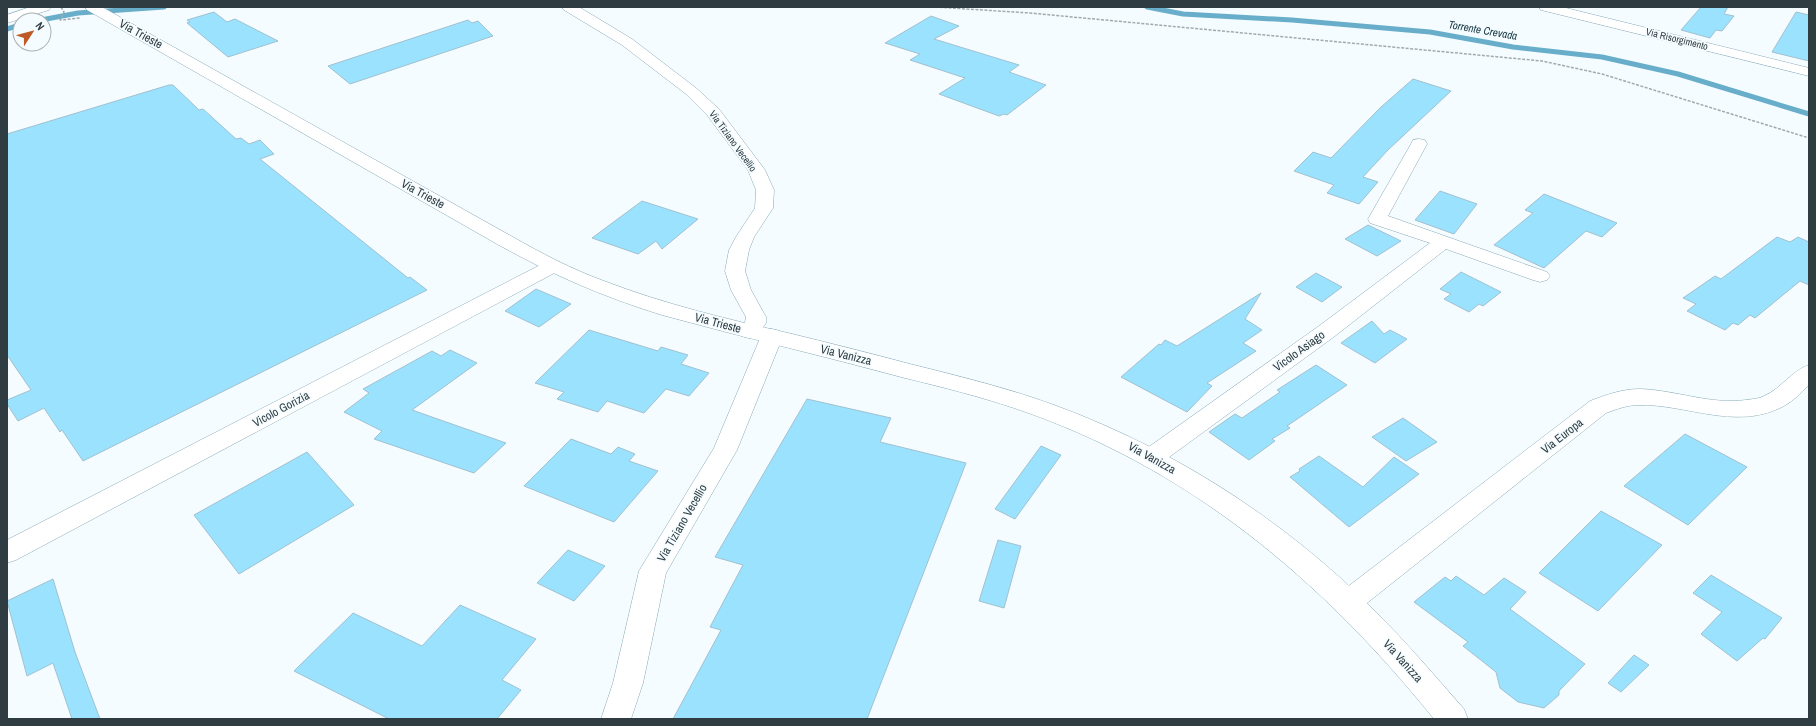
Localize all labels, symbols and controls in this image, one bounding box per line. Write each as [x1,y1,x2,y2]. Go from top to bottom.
north arrow [12,12,52,52]
street label: Via Trieste [116,16,166,52]
water label: Torrente Crevada [1448,17,1518,43]
text: N [33,19,48,33]
street label: Via Risorgimento [1645,25,1710,53]
street label: Via Tiziano Vecellio [706,108,760,174]
street label: Via Trieste [398,176,448,212]
street label: Via Trieste [693,309,743,337]
street label: Vicolo Asiago [1270,327,1328,375]
street label: Via Vanizza [819,341,874,369]
street label: Vicolo Gorizia [250,387,313,431]
street label: Via Europa [1538,414,1587,457]
street label: Via Vanizza [1125,438,1179,478]
street label: Via Tiziano Vecellio [653,481,711,565]
street label: Via Vanizza [1380,636,1427,686]

